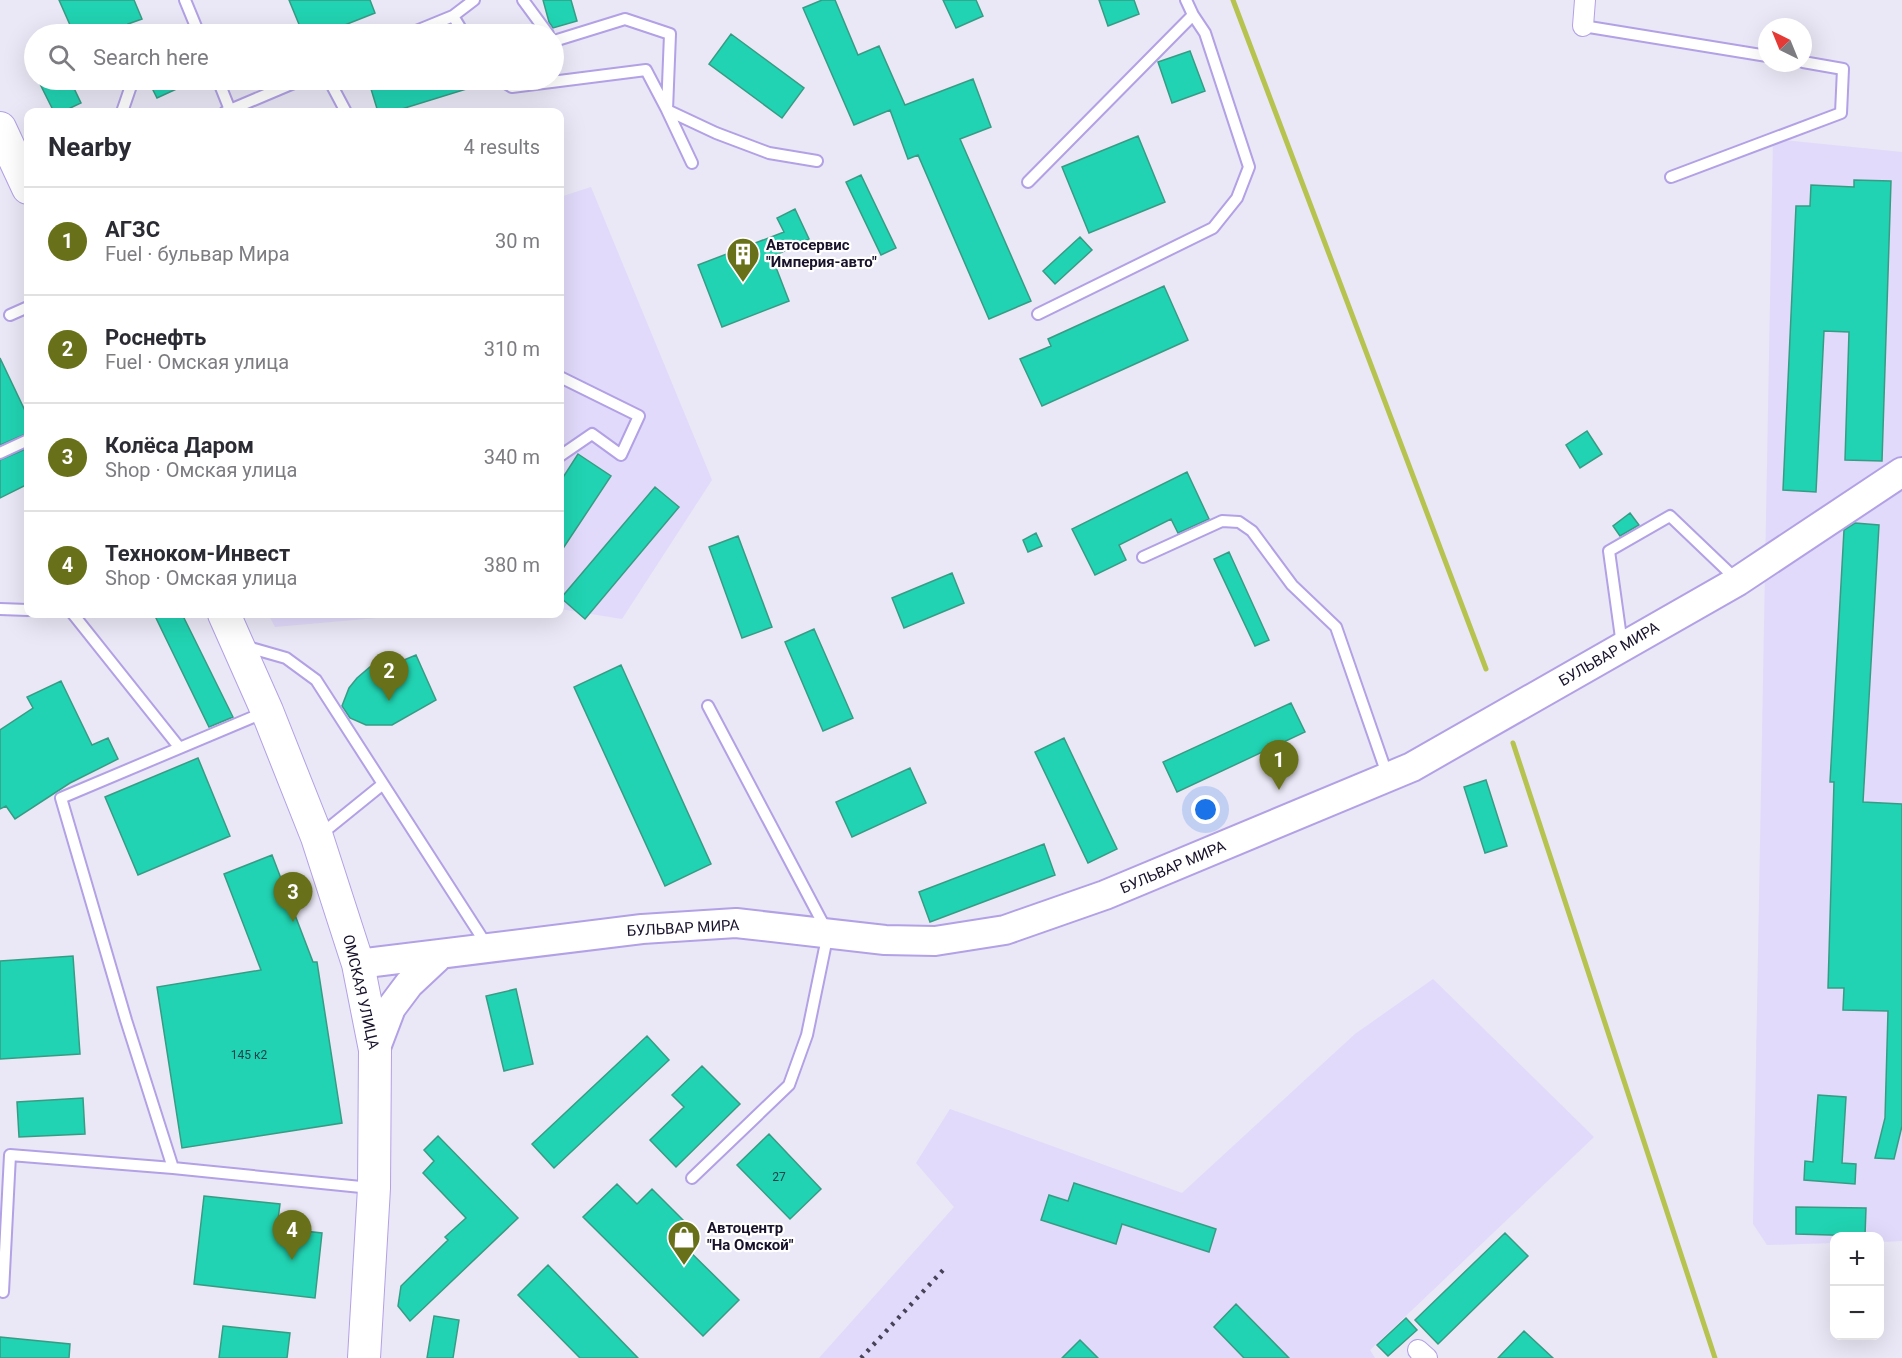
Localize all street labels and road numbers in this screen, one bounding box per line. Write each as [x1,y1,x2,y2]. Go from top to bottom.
street label: БУЛЬВАР МИРА [1556,618,1663,690]
street label: БУЛЬВАР МИРА [1118,837,1229,897]
street label: БУЛЬВАР МИРА [626,916,740,940]
street label: ОМСКАЯ УЛИЦА [339,933,383,1051]

